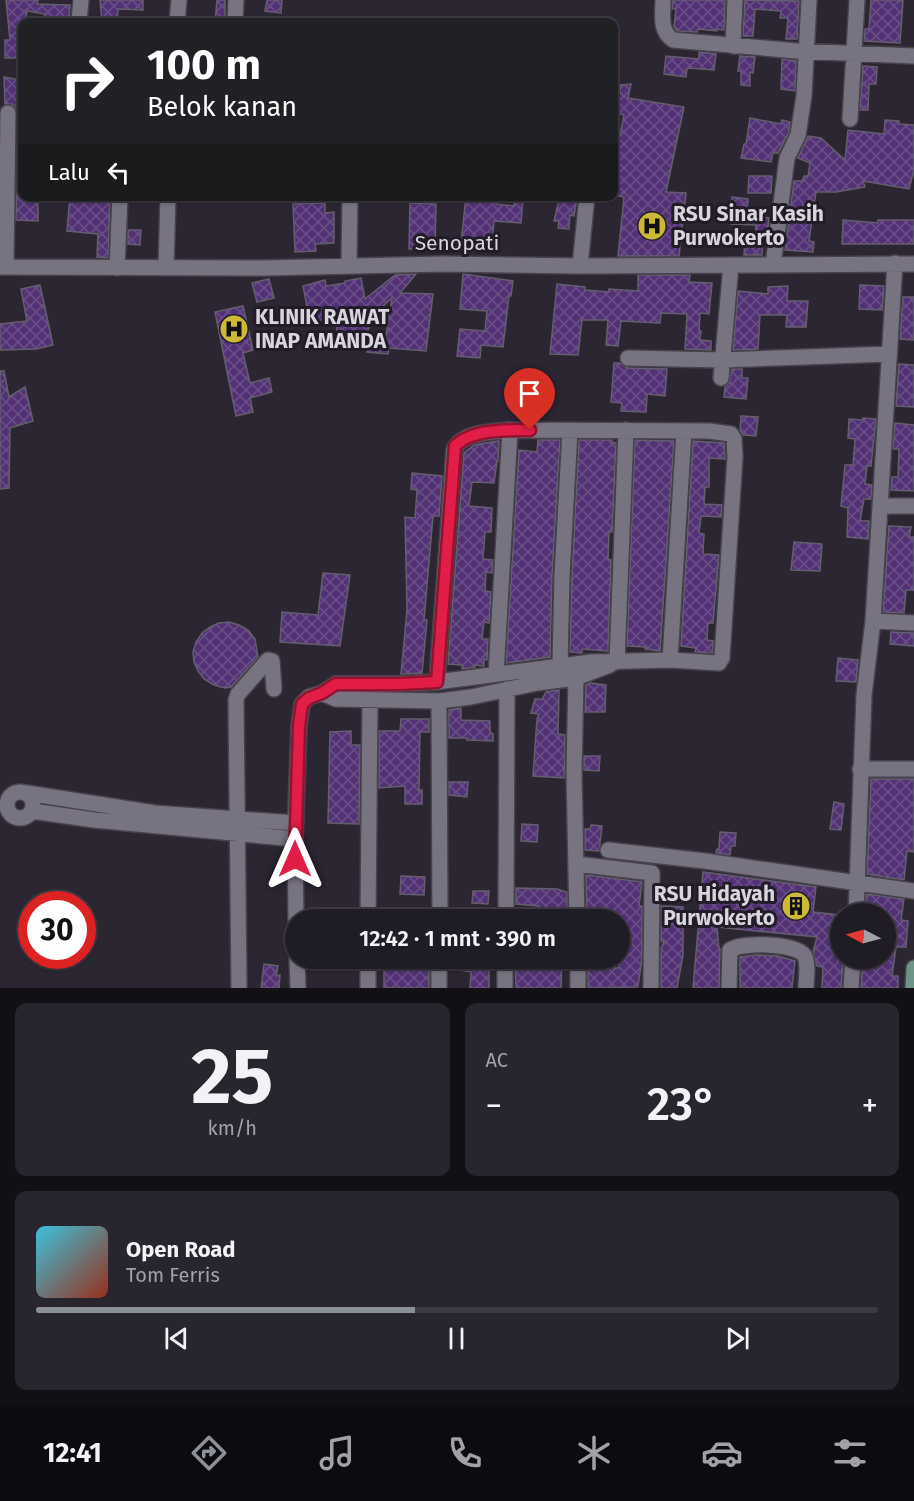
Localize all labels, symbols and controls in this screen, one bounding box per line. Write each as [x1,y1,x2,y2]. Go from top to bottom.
text: 100 m [147,40,261,90]
icon: right [48,42,126,120]
text: Belok kanan [147,91,297,123]
icon: left [102,156,135,189]
text: Lalu [48,159,90,186]
place label: RSU Sinar Kasih Purwokerto [673,201,824,251]
hospital icon: RSU Sinar Kasih Purwokerto [636,210,668,242]
street label: Senopati [415,230,499,256]
place label: KLINIK RAWAT INAP AMANDA [255,304,390,354]
hospital icon: KLINIK RAWAT INAP AMANDA [218,313,250,345]
pin [504,368,555,430]
icon: arrive [513,377,546,410]
position arrow [263,827,327,891]
place label: RSU Hidayah Purwokerto [654,881,775,931]
building icon: RSU Hidayah Purwokerto [780,890,812,922]
speed limit sign: 30 [18,891,96,969]
north arrow [830,903,896,969]
map controls [830,903,896,969]
text: 12:42 · 1 mnt · 390 m [359,925,556,952]
text: 25 [191,1030,273,1124]
text: AC [486,1048,508,1072]
text: 23° [647,1078,716,1132]
text: − [486,1086,502,1126]
text: + [862,1086,878,1126]
text: km/h [208,1116,257,1140]
text: Open Road [126,1236,236,1263]
text: Tom Ferris [126,1263,220,1287]
icon: previous [160,1322,193,1355]
icon: pause [440,1322,473,1355]
icon: next [721,1322,754,1355]
icon: directions [188,1432,230,1474]
icon: music [316,1432,358,1474]
icon: phone [444,1432,486,1474]
icon: climate [573,1432,615,1474]
icon: car [701,1432,743,1474]
icon: filters [829,1432,871,1474]
text: 12:41 [43,1437,102,1469]

